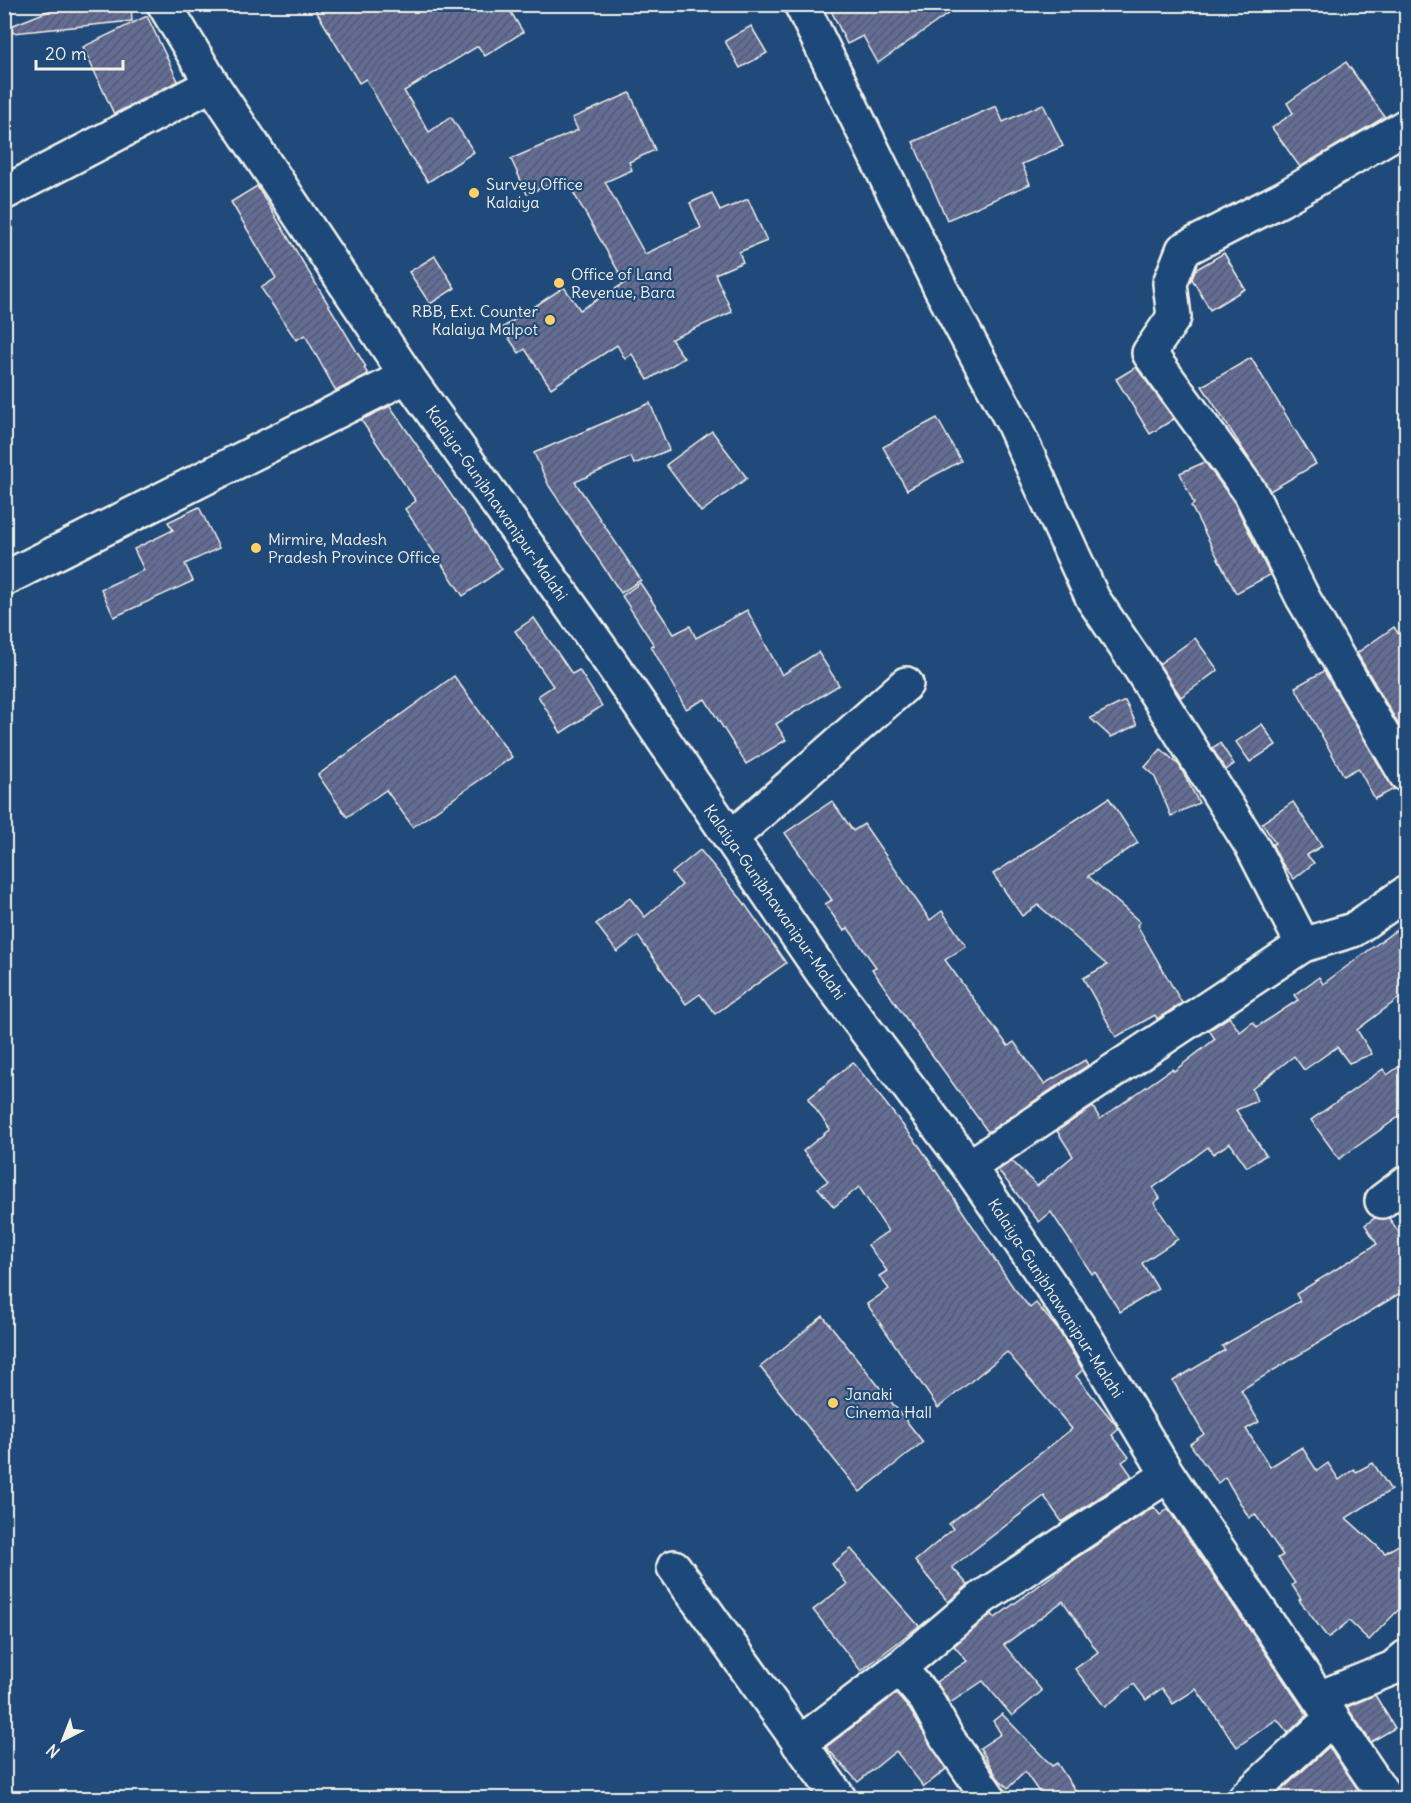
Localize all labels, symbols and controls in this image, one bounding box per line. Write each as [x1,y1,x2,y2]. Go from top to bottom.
scale bar [36,33,123,71]
text: 20 m [45,42,87,65]
place label: Survey Office Kalaiya [486,174,583,212]
marker: Survey Office Kalaiya [467,186,481,200]
place label: Office of Land Revenue, Bara [571,264,675,302]
marker: Office of Land Revenue, Bara [552,276,566,290]
place label: RBB, Ext. Counter Kalaiya Malpot [412,301,539,339]
marker: RBB, Ext. Counter Kalaiya Malpot [543,313,557,327]
street label: Kalaiya-Gunjbhawanipur-Malahi [422,401,572,605]
place label: Mirmire, Madesh Pradesh Province Office [268,529,440,567]
marker: Mirmire, Madesh Pradesh Province Office [249,541,263,555]
street label: Kalaiya-Gunjbhawanipur-Malahi [700,800,850,1004]
street label: Kalaiya-Gunjbhawanipur-Malahi [984,1194,1128,1402]
place label: Janaki Cinema Hall [845,1384,932,1422]
marker: Janaki Cinema Hall [826,1396,840,1410]
north arrow [33,1710,93,1770]
text: N [42,1740,64,1762]

